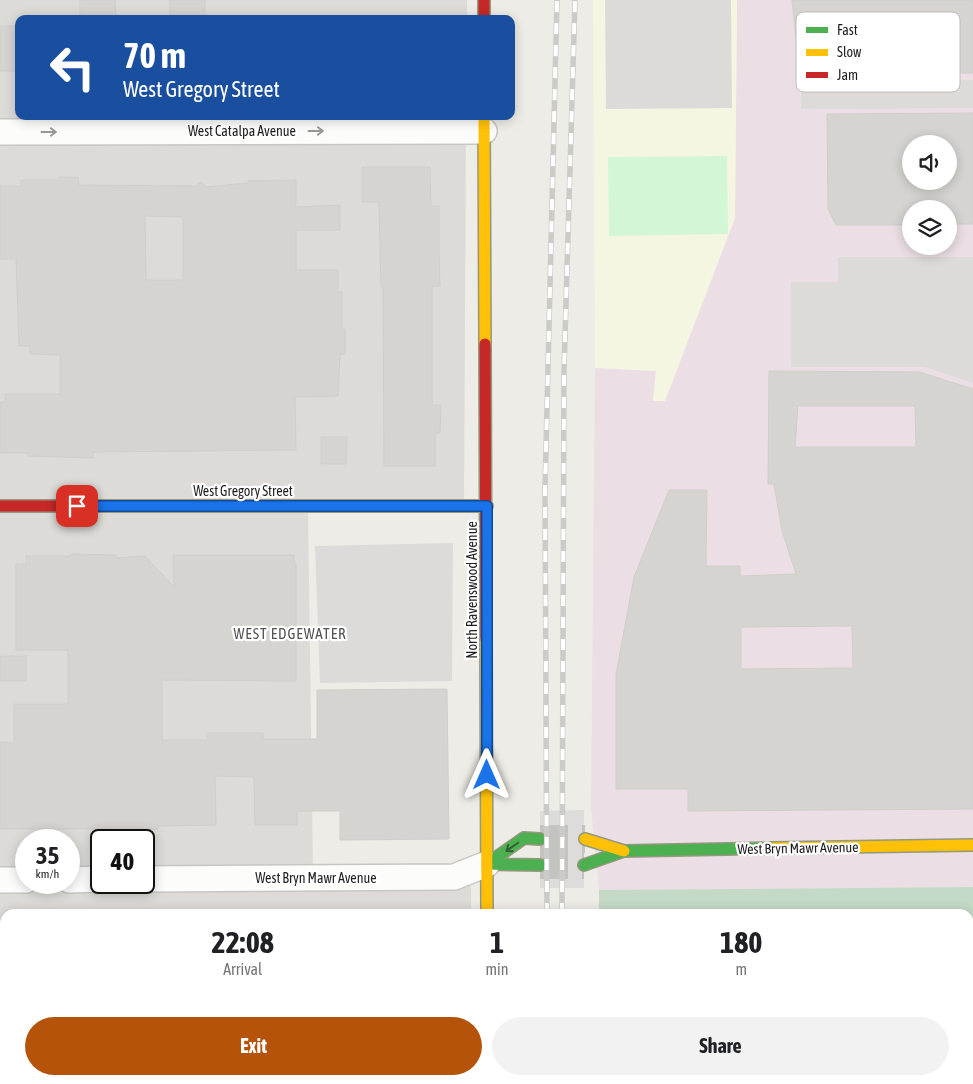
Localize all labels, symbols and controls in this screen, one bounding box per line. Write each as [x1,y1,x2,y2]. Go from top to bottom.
legend [796,12,960,92]
text: Fast [837,22,858,38]
icon: left [40,35,105,100]
text: 70 m [123,35,186,75]
text: Slow [837,44,862,60]
text: Jam [837,67,858,83]
text: West Gregory Street [123,76,280,102]
street label: West Catalpa Avenue [188,123,296,139]
one-way arrow [308,126,324,136]
one-way arrow [40,127,56,137]
map controls [902,135,957,255]
button: sound [902,135,957,190]
button: layers [902,200,957,255]
street label: West Gregory Street [193,483,293,499]
pin [56,485,98,527]
icon: arrive [63,492,91,520]
street label: North Ravenswood Avenue [464,521,480,659]
district label: WEST EDGEWATER [233,625,347,642]
position arrow [460,748,512,800]
speed limit sign: 40 [90,829,155,894]
street label: West Bryn Mawr Avenue [737,839,859,857]
text: 35 [36,841,59,869]
one-way arrow [506,841,519,852]
text: km/h [36,867,59,881]
street label: West Bryn Mawr Avenue [255,870,377,886]
text: 22:08 [212,925,274,959]
text: 1 [490,925,504,959]
text: 180 [720,925,762,959]
text: Arrival [223,960,262,978]
text: min [486,960,509,978]
text: m [735,960,747,978]
button: Exit [25,1017,482,1075]
button: Share [492,1017,949,1075]

